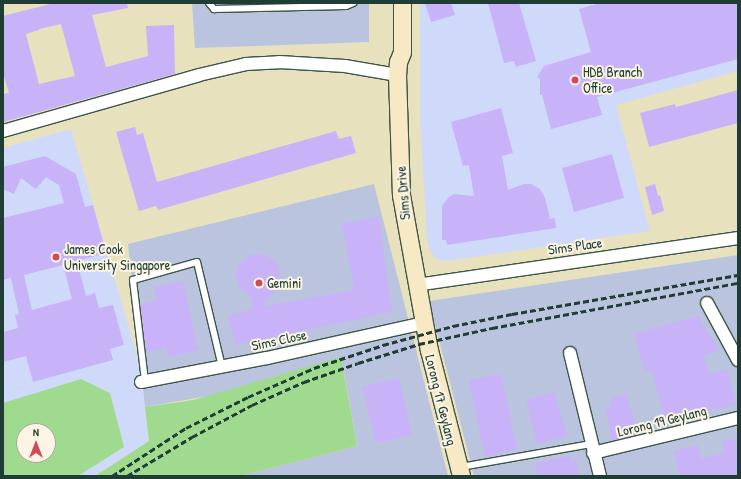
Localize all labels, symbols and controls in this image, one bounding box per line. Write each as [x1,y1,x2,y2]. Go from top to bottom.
place label: HDB Branch Office [583,64,642,96]
marker: HDB Branch Office [570,75,580,85]
street label: Sims Drive [392,165,414,221]
street label: Sims Place [547,234,603,258]
place label: James Cook University Singapore [64,241,170,274]
marker: James Cook University Singapore [51,252,61,262]
place label: Gemini [267,275,301,291]
marker: Gemini [254,278,264,288]
street label: Sims Close [250,326,308,354]
street label: Lorong 17 Geylang [422,353,460,447]
street label: Lorong 19 Geylang [616,402,708,440]
north arrow [16,423,56,463]
text: N [33,425,39,439]

